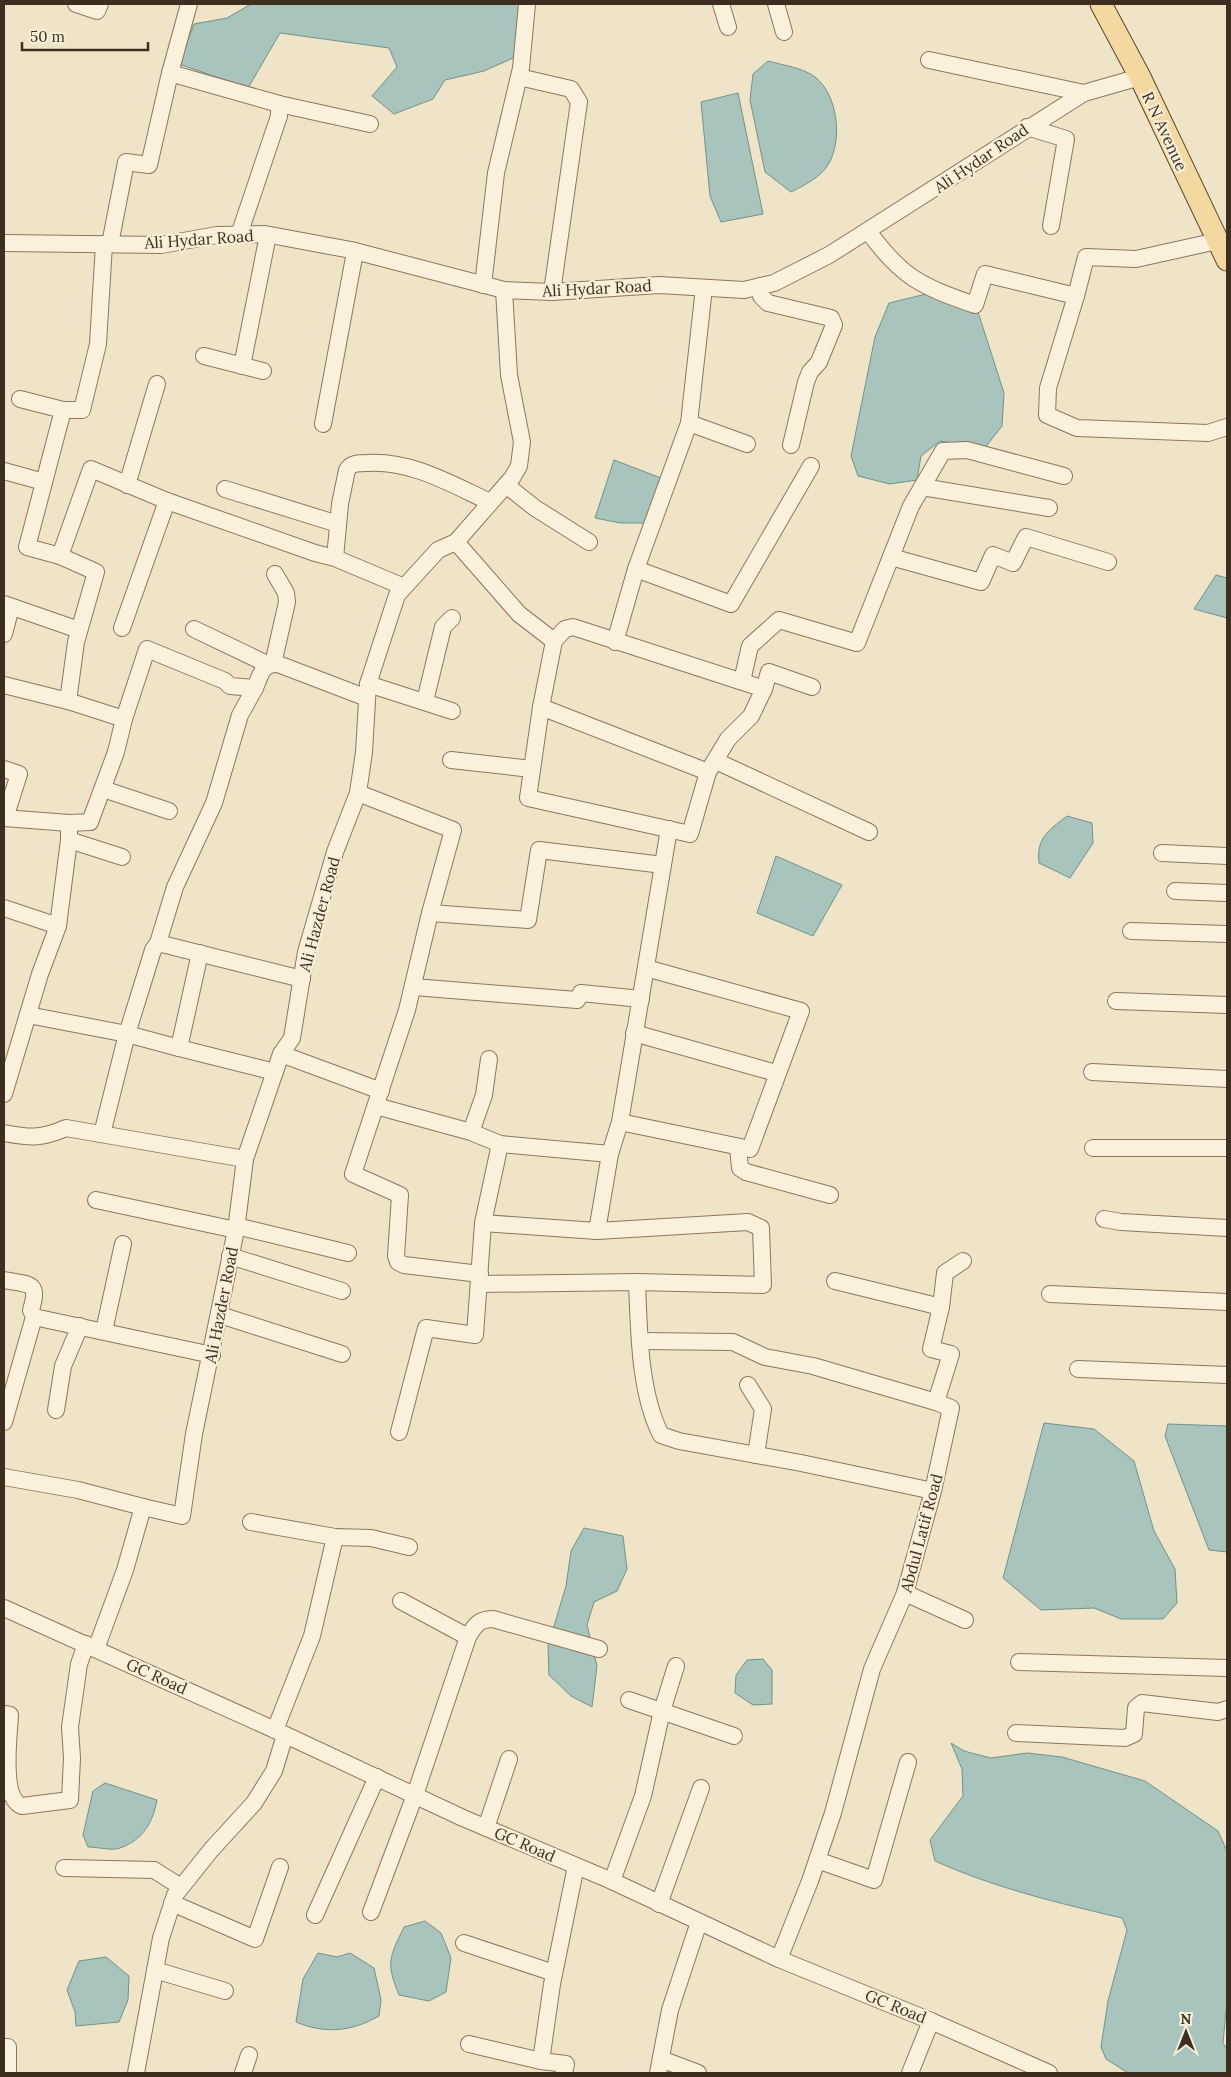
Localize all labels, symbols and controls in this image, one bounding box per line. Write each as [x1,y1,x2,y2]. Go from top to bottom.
scale bar [22,20,149,52]
text: 50 m [30,27,65,46]
street label: R N Avenue [1138,88,1192,174]
street label: Ali Hydar Road [929,119,1032,198]
street label: Ali Hydar Road [143,225,255,253]
street label: Ali Hydar Road [541,275,653,301]
street label: Ali Hazder Road [294,854,344,975]
street label: Ali Hazder Road [200,1245,242,1366]
street label: Abdul Latif Road [895,1471,947,1596]
street label: GC Road [123,1654,191,1698]
street label: GC Road [491,1822,559,1866]
street label: GC Road [862,1985,930,2028]
north arrow [1161,2007,1211,2057]
text: N [1181,2010,1192,2028]

